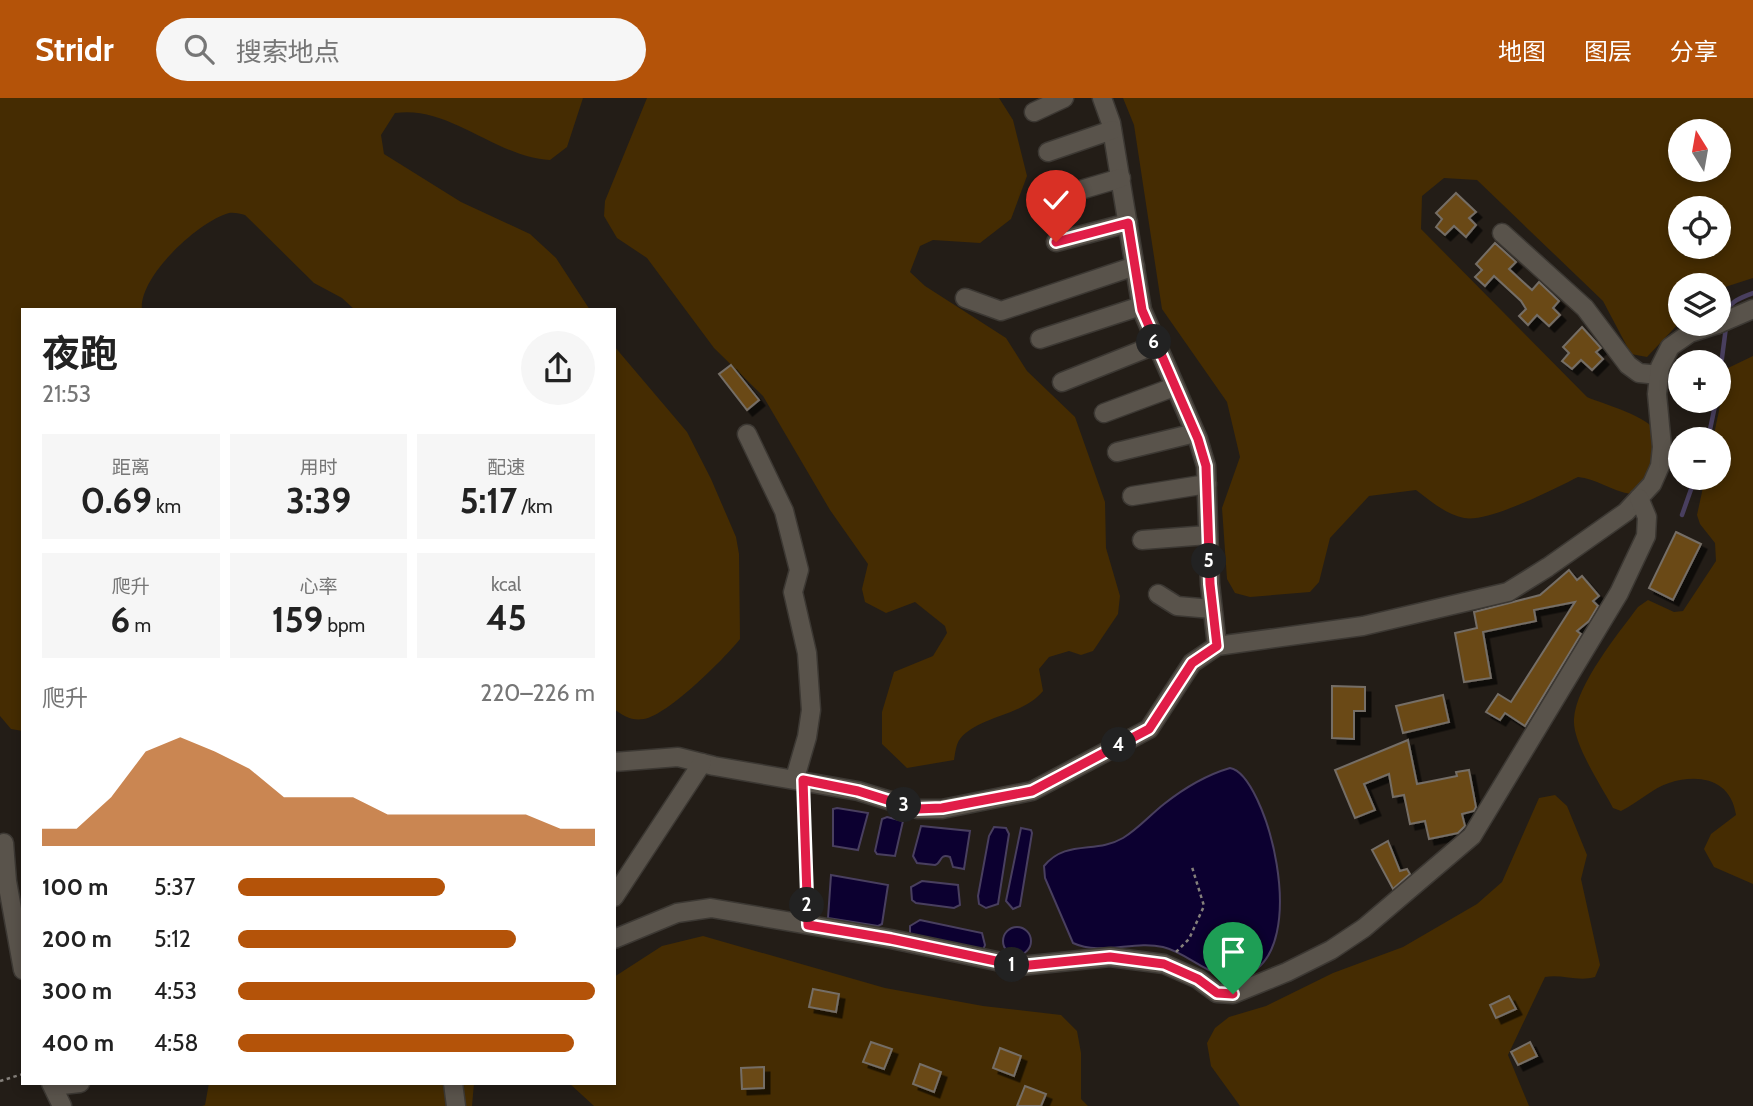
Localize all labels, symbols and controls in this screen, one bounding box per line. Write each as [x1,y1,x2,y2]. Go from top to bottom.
search box [156,18,646,81]
text: Stridr [35,29,114,69]
icon: search [180,30,218,68]
text: 搜索地点 [236,36,340,68]
text: 地图 [1498,37,1546,66]
text: 图层 [1584,37,1632,66]
text: 分享 [1670,37,1718,66]
north arrow [1668,119,1731,182]
map controls [1668,119,1731,490]
pin [1026,170,1086,242]
icon: check [1037,181,1075,219]
button: locate [1668,196,1731,259]
button: layers [1668,273,1731,336]
pin: 6 [1136,324,1172,360]
text: 夜跑 [42,330,118,377]
text: 6 [1148,330,1159,353]
button: share [521,331,595,405]
button: + [1668,350,1731,413]
text: 21:53 [42,380,91,408]
button: − [1668,427,1731,490]
text: 距离 [112,456,150,479]
text: 用时 [299,456,338,479]
text: 配速 [487,456,525,479]
text: 0.69 [80,479,152,522]
text: 3:39 [286,479,351,522]
text: 5:17 [460,479,517,522]
text: km [152,495,181,518]
text: /km [517,495,553,518]
pin: 5 [1192,544,1226,578]
text: 5 [1203,549,1214,572]
text: kcal [491,573,521,596]
text: 爬升 [112,575,150,598]
text: 心率 [299,575,338,598]
text: 45 [486,596,526,639]
text: 6 [111,598,130,641]
text: 159 [272,598,323,641]
text: m [130,614,151,637]
text: bpm [323,614,365,637]
text: 220–226 m [480,679,595,707]
text: 爬升 [42,684,88,712]
pin: 4 [1102,728,1136,762]
text: 4 [1113,733,1124,756]
pin: 3 [886,788,922,822]
text: 3 [898,793,909,816]
text: 100 m [42,873,108,901]
text: 5:37 [154,873,195,901]
pin: 2 [790,888,824,922]
text: 2 [801,893,812,916]
pin [1203,922,1263,994]
text: 200 m [42,925,112,953]
text: 5:12 [154,925,191,953]
icon: arrive [1214,933,1252,971]
pin: 1 [995,948,1030,982]
text: 1 [1008,953,1015,976]
text: 300 m [42,977,112,1005]
text: 4:53 [154,977,197,1005]
text: 400 m [42,1029,114,1057]
text: 4:58 [154,1029,198,1057]

